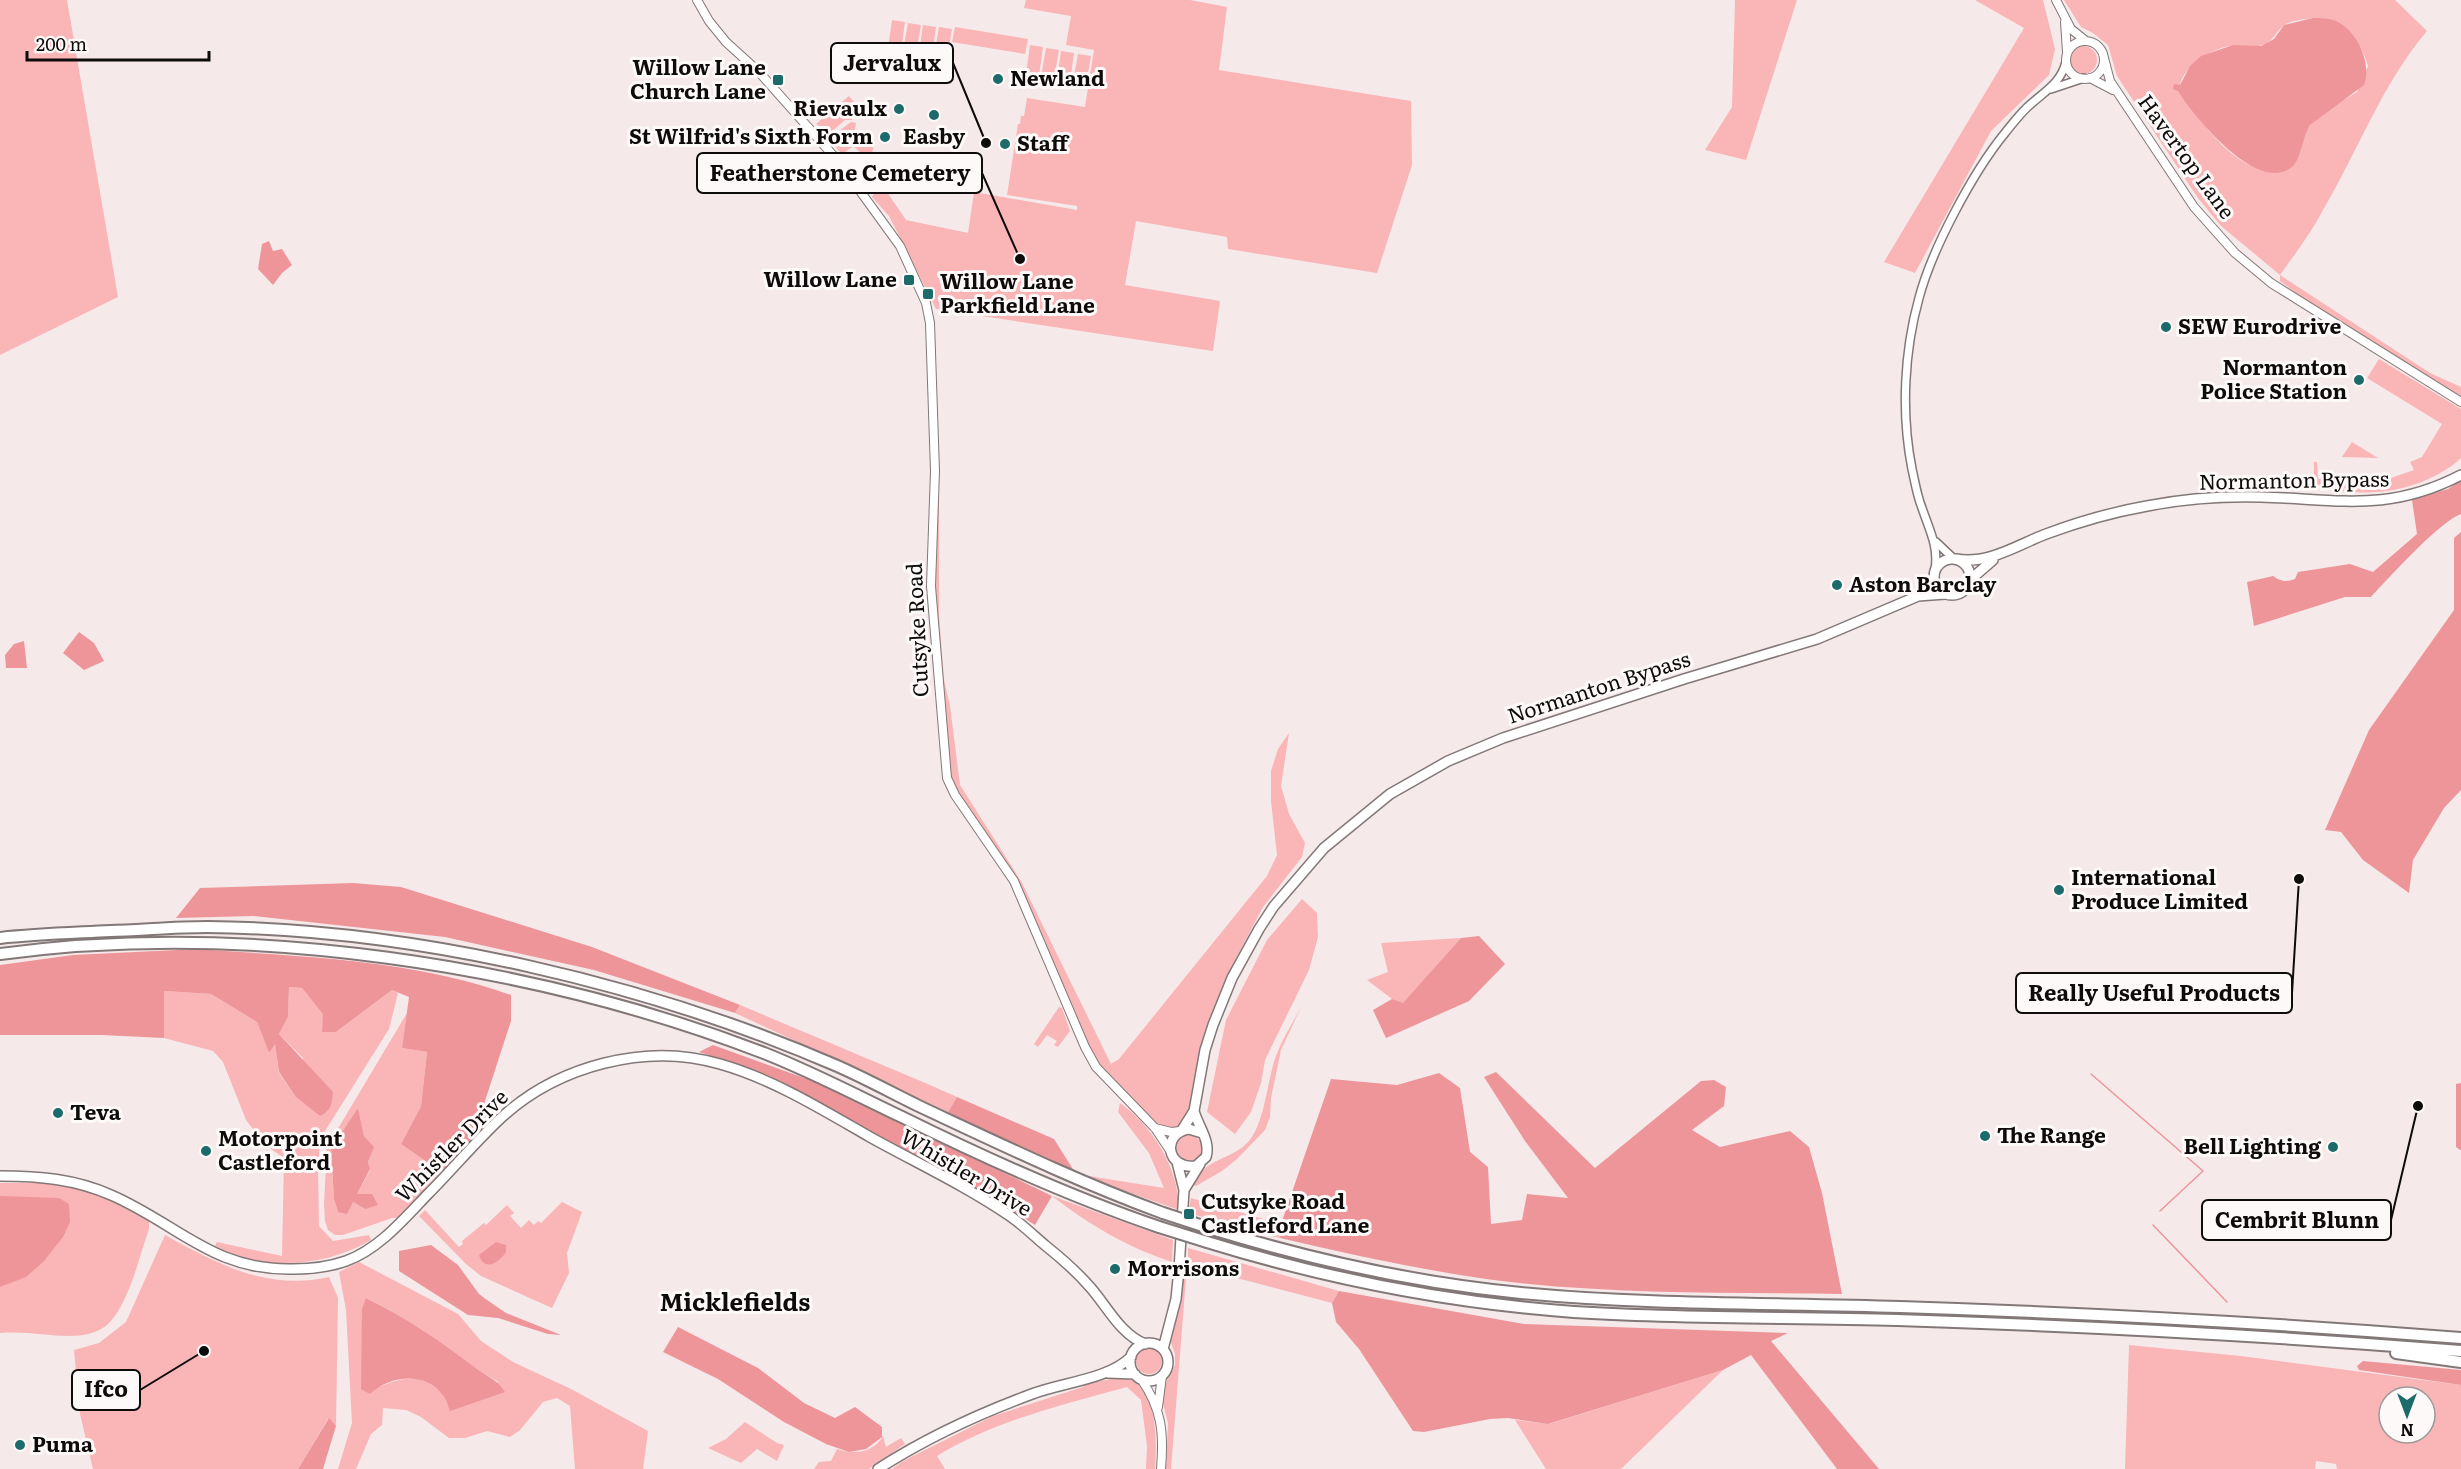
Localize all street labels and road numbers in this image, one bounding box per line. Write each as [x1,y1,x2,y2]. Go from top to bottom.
street label: Havertop Lane [2132,87,2244,224]
street label: Normanton Bypass [2198,461,2389,496]
street label: Cutsyke Road [896,562,935,698]
street label: Normanton Bypass [1503,641,1694,730]
street label: Whistler Drive [387,1081,514,1208]
street label: Whistler Drive [896,1119,1039,1222]

